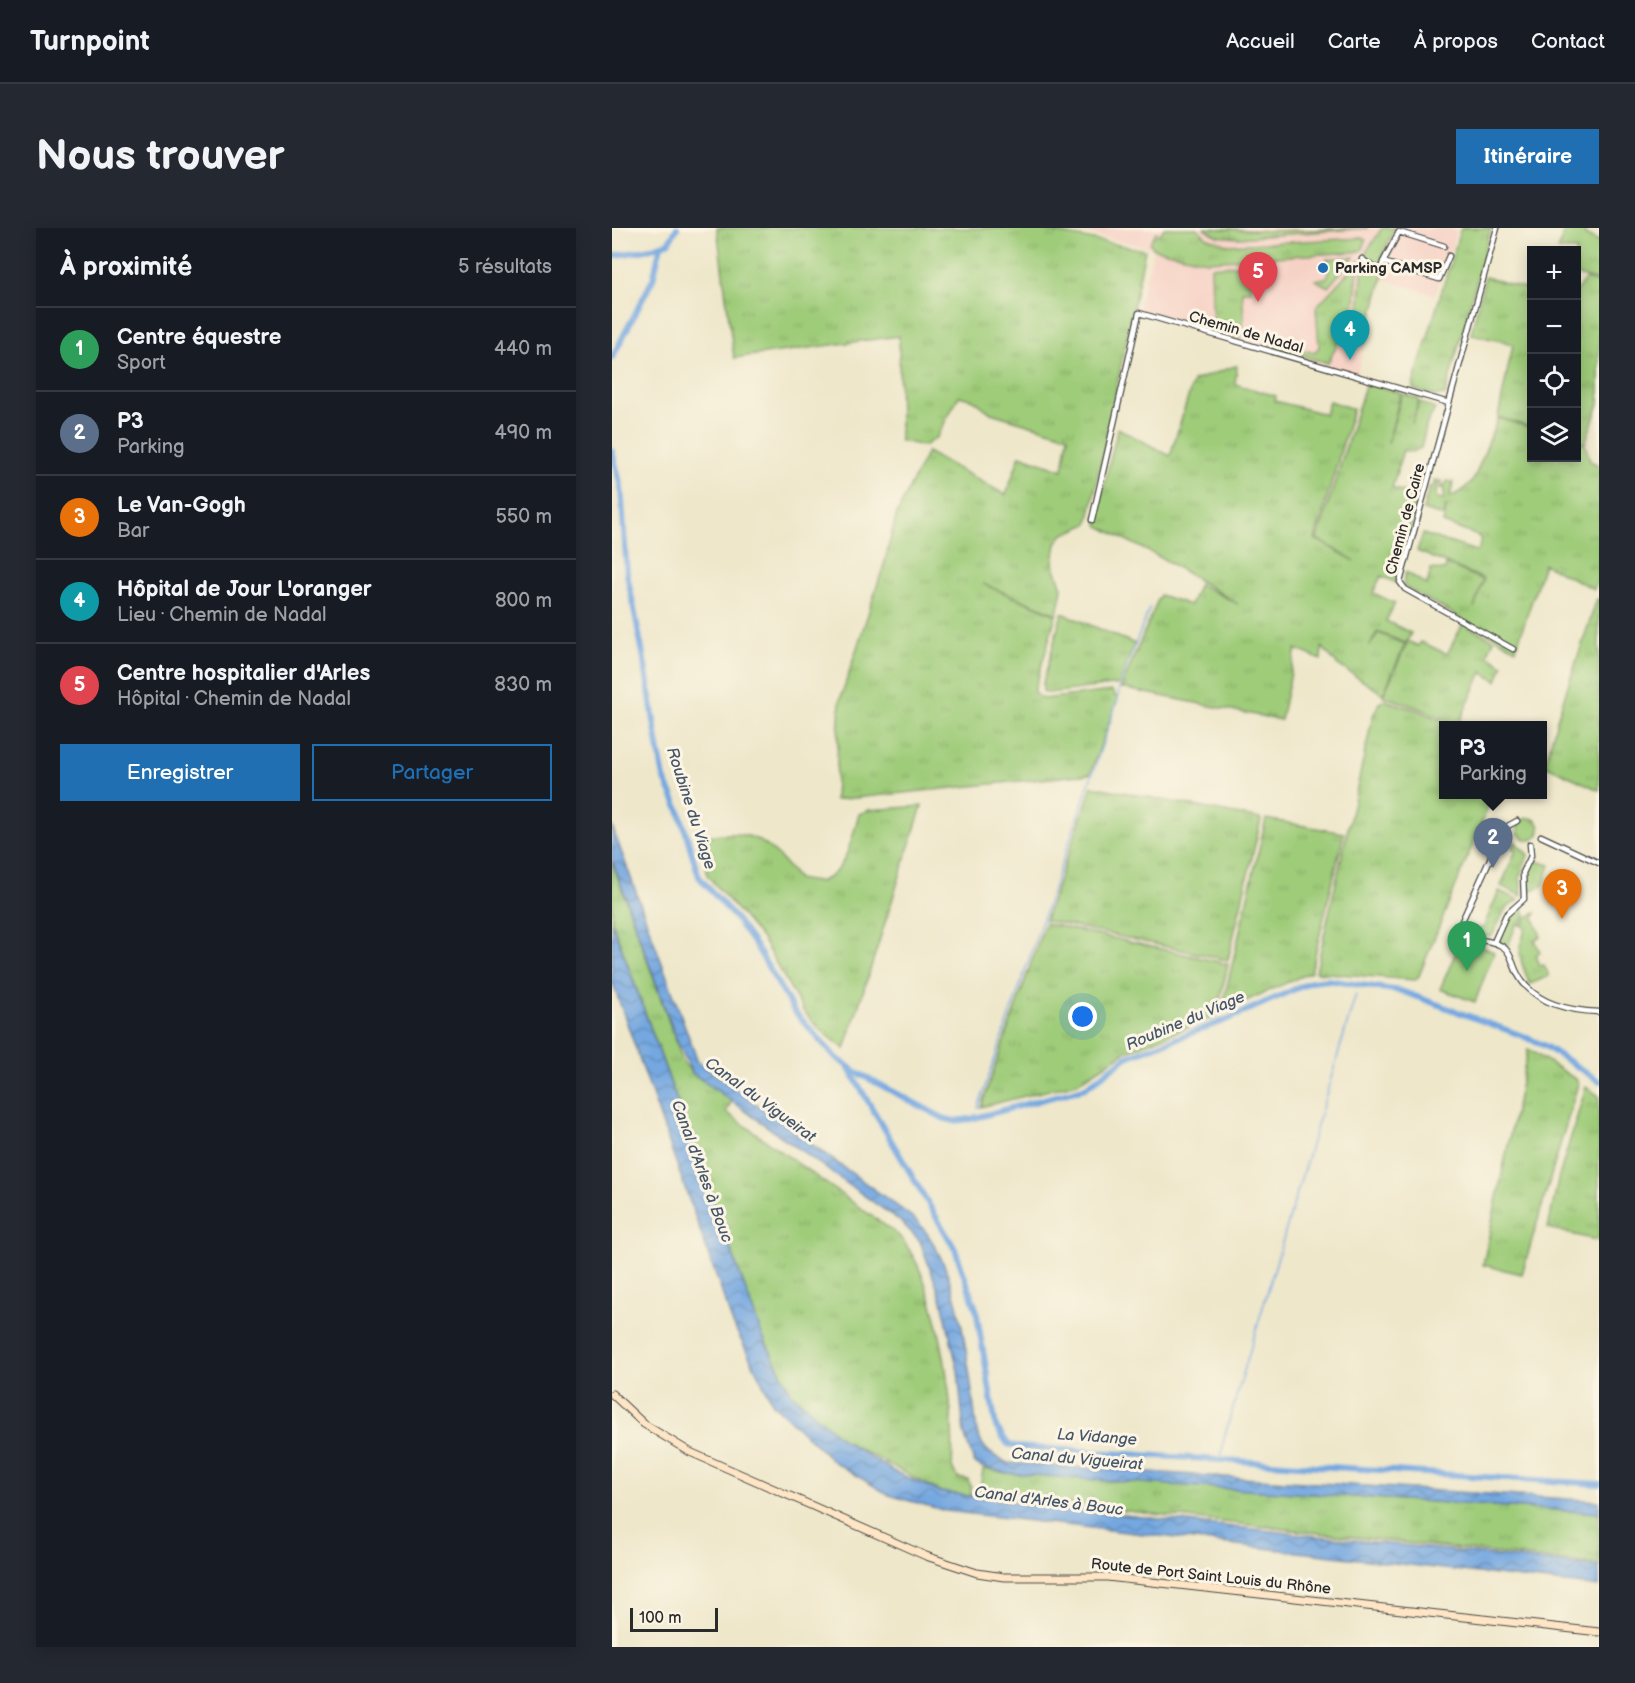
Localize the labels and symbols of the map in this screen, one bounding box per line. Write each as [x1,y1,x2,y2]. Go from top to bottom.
pin: 5 [1238,253,1278,302]
place label: Parking CAMSP [1335,259,1443,278]
marker: Parking CAMSP [1316,261,1330,275]
street label: Chemin de Nadal [1187,307,1305,358]
pin: 4 [1330,310,1370,360]
street label: Chemin de Caire [1381,461,1430,577]
water label: Roubine du Viage [662,745,719,872]
pin: 2 [1474,818,1512,868]
pin: 3 [1542,870,1582,919]
pin: 1 [1448,922,1486,971]
water label: Roubine du Viage [1123,988,1248,1055]
your location [1068,1002,1097,1031]
water label: Canal du Vigueirat [701,1054,820,1147]
water label: Canal d'Arles à Bouc [667,1098,736,1246]
water label: La Vidange [1056,1425,1138,1450]
water label: Canal du Vigueirat [1010,1444,1145,1475]
water label: Canal d'Arles à Bouc [973,1483,1125,1520]
street label: Route de Port Saint Louis du Rhône [1090,1554,1332,1599]
scale bar [630,1605,718,1632]

